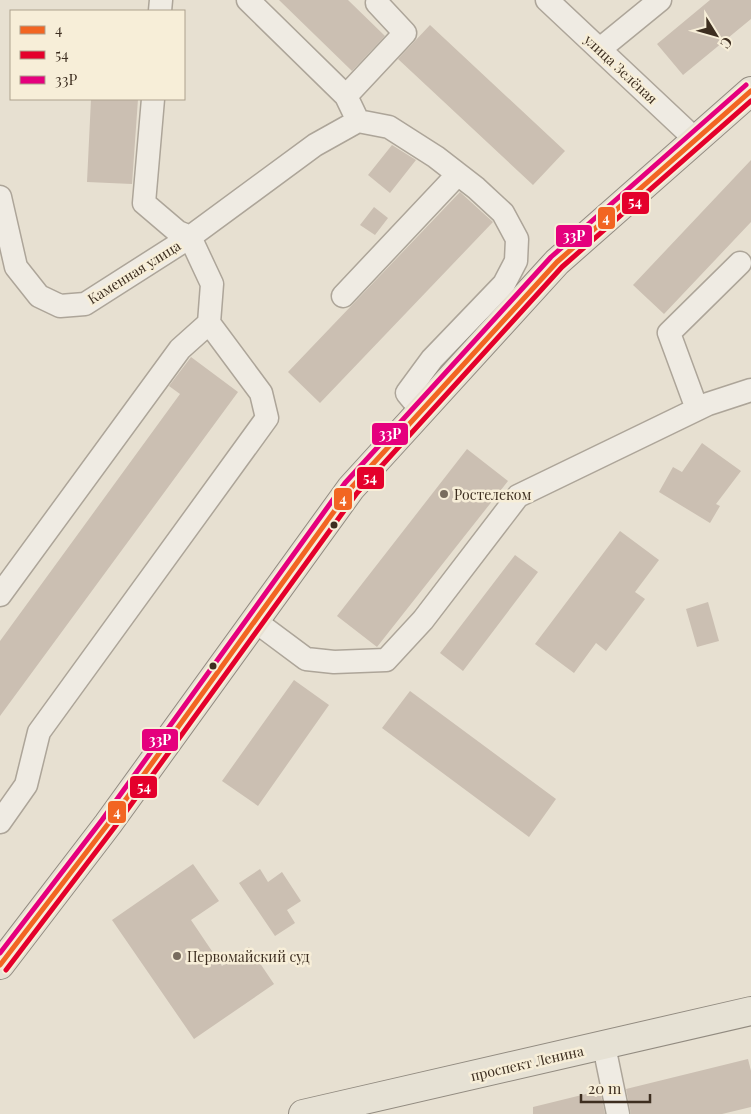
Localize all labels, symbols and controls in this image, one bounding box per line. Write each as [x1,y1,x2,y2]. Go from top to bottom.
legend [10,10,185,100]
north arrow [691,10,741,60]
text: 4 [55,19,62,39]
street label: улица Зелёная [580,29,662,108]
text: С [716,33,737,53]
text: 54 [55,44,69,64]
text: 33Р [55,69,78,89]
line badge: 54 [621,191,650,215]
text: 54 [628,192,642,211]
line badge: 4 [597,206,616,230]
text: 4 [602,208,610,227]
line badge: 33Р [555,224,593,248]
text: 33Р [563,226,585,245]
street label: Каменная улица [84,236,184,308]
line badge: 33Р [371,422,409,446]
text: 33Р [379,424,401,443]
line badge: 54 [356,466,385,490]
text: 54 [363,468,377,487]
place label: Ростелеком [454,485,531,504]
line badge: 4 [333,487,353,511]
marker: Ростелеком [438,488,450,500]
text: 4 [339,489,347,508]
unlabelled marker [329,520,339,530]
unlabelled marker [208,661,218,671]
line badge: 33Р [141,728,179,752]
text: 33Р [149,730,171,749]
line badge: 54 [129,775,158,799]
text: 54 [137,777,151,796]
line badge: 4 [107,800,127,824]
text: 4 [113,802,121,821]
place label: Первомайский суд [187,947,310,966]
marker: Первомайский суд [171,950,183,962]
street label: проспект Ленина [469,1041,585,1085]
scale bar [581,1072,650,1104]
text: 20 m [588,1078,622,1098]

